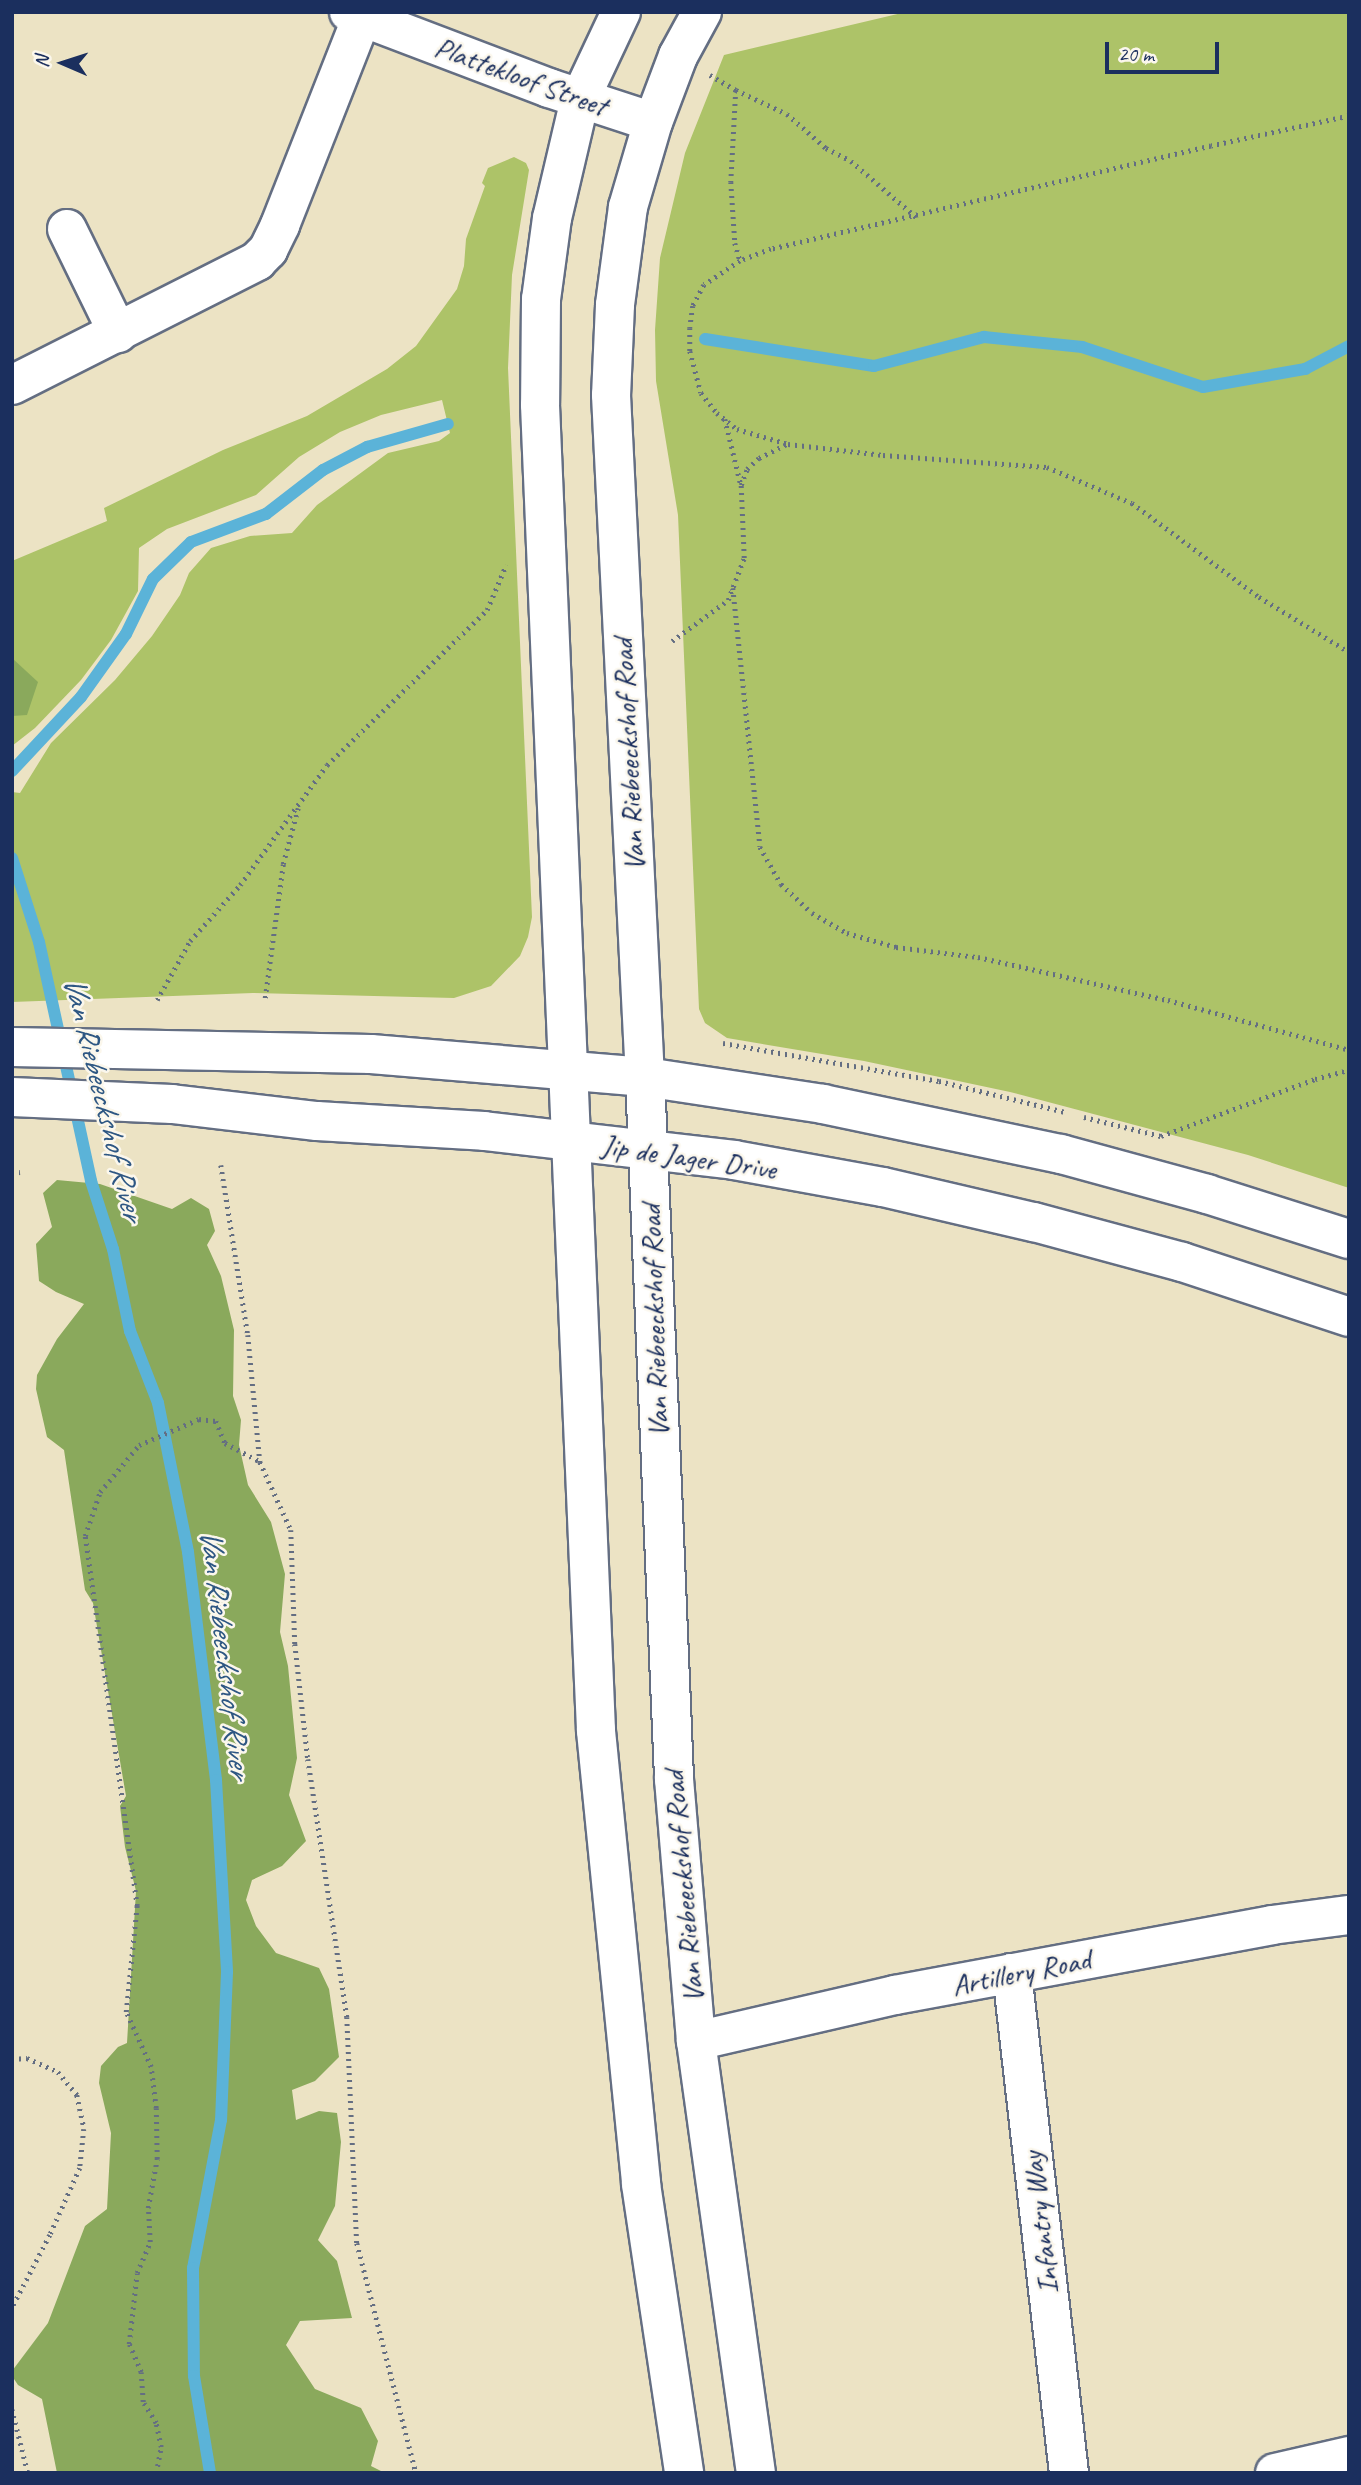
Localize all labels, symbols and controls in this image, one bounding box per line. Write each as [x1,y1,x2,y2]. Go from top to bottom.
north arrow [28,28,98,98]
street label: Plattekloof Street [430,28,612,124]
scale bar [1109,28,1223,72]
text: 20 m [1118,41,1154,67]
text: N [30,55,54,68]
street label: Van Riebeeckshof Road [604,638,652,872]
water label: Van Riebeeckshof River [54,971,152,1225]
street label: Jip de Jager Drive [599,1127,779,1187]
street label: Van Riebeeckshof Road [632,1204,676,1438]
water label: Van Riebeeckshof River [191,1526,259,1780]
street label: Van Riebeeckshof Road [655,1769,711,2005]
street label: Artillery Road [949,1941,1093,2003]
street label: Infantry Way [1013,2150,1067,2296]

